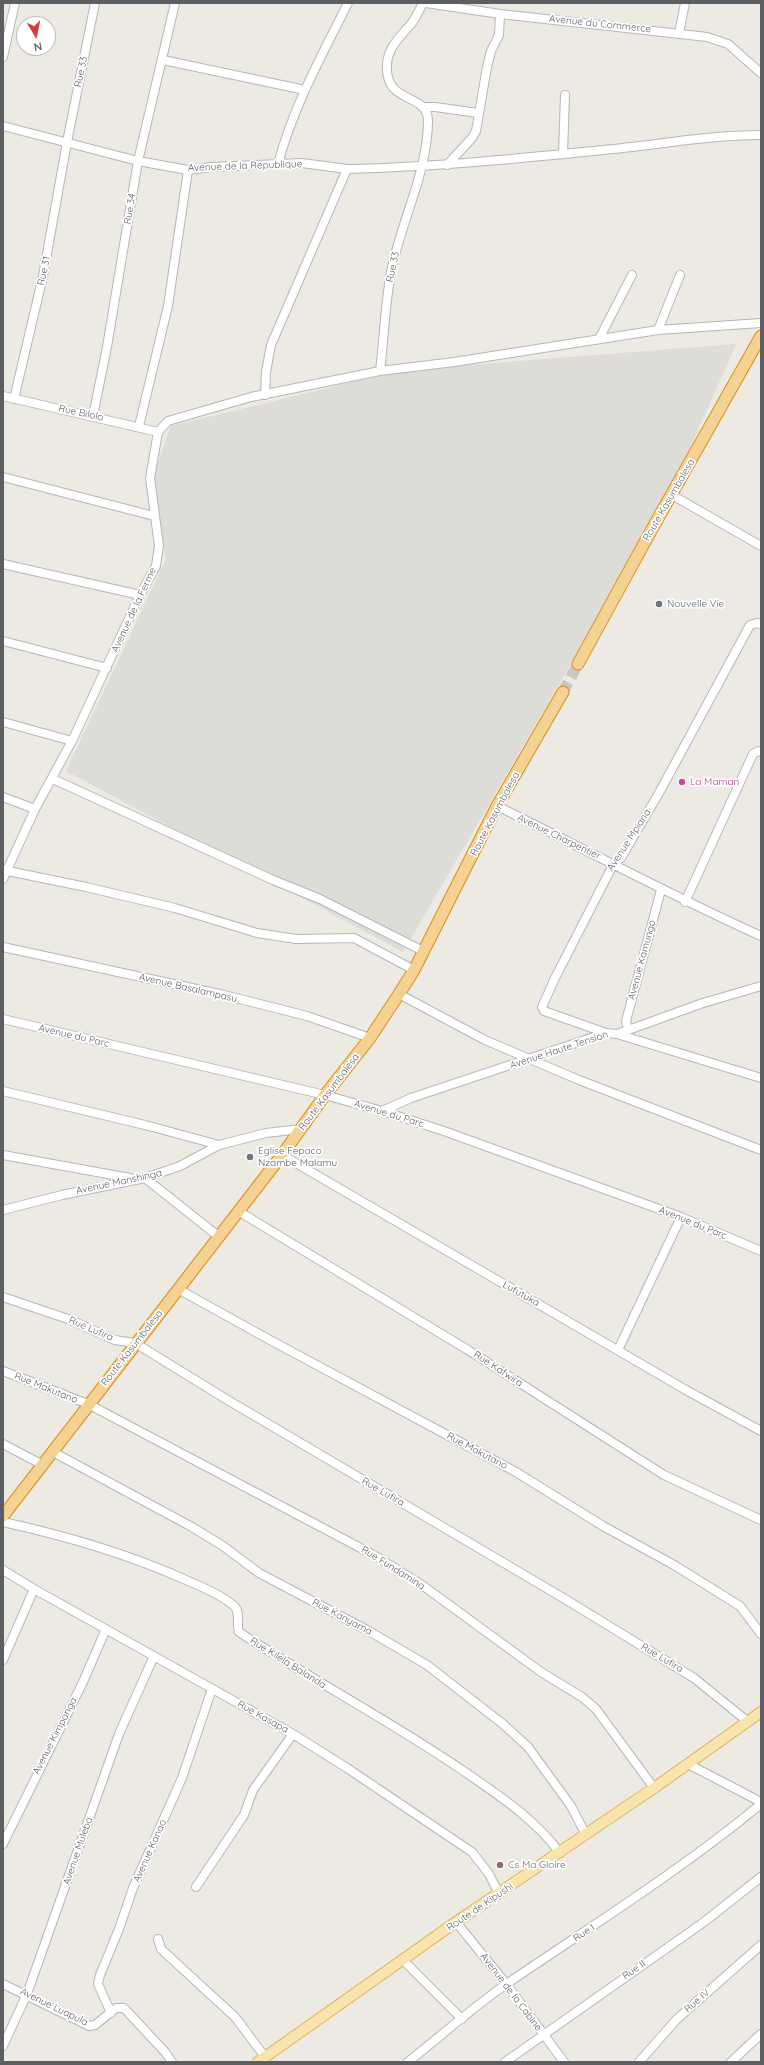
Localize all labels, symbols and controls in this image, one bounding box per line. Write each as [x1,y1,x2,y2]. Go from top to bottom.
street label: Avenue du Commerce [548,13,652,35]
north arrow [16,16,56,56]
text: N [33,39,43,54]
street label: Rue 33 [72,56,90,88]
street label: Avenue de la Republique [188,158,302,174]
street label: Rue 34 [122,193,138,225]
street label: Rue 33 [384,251,402,283]
street label: Rue 31 [35,255,53,287]
street label: Rue Bilolo [57,402,105,424]
street label: Route Kasumbalesa [641,457,697,543]
street label: Avenue de la Ferme [109,566,159,654]
place label: Nouvelle Vie [667,598,724,610]
marker: Nouvelle Vie [654,599,664,609]
street label: Route Kasumbalesa [468,770,522,858]
place label: La Maman [690,776,739,788]
marker: La Maman [677,777,687,787]
street label: Avenue Mpiana [605,807,653,873]
street label: Avenue Charpentier [515,812,603,862]
street label: Avenue Kamungo [626,919,658,1001]
street label: Avenue Basalampasu [138,971,238,1005]
street label: Avenue du Parc [37,1022,111,1050]
street label: Avenue Haute Tension [508,1028,610,1072]
street label: Route Kasumbalesa [296,1051,362,1133]
street label: Avenue du Parc [353,1098,425,1130]
place label: Eglise Fepaco Nzambe Malamu [258,1145,337,1168]
marker: Eglise Fepaco Nzambe Malamu [245,1152,255,1162]
street label: Avenue Manshinga [75,1167,163,1197]
street label: Avenue du Parc [657,1204,729,1242]
street label: Lufutuka [500,1279,542,1309]
street label: Route Kasumbalesa [99,1308,165,1388]
street label: Rue Lufira [67,1314,115,1344]
street label: Rue Kafwira [471,1349,525,1389]
street label: Rue Makutano [13,1370,79,1406]
street label: Rue Makutano [444,1430,510,1472]
street label: Rue Lufira [360,1475,406,1509]
street label: Rue Fundamina [359,1544,427,1592]
street label: Rue Kanyama [310,1596,374,1638]
street label: Rue Kilela Balanda [248,1635,328,1691]
street label: Rue Lufira [639,1641,685,1675]
street label: Avenue Kimpanga [30,1695,80,1777]
street label: Rue Kasapa [235,1698,291,1736]
street label: Avenue Muleba [61,1816,95,1886]
street label: Avenue Kanao [131,1818,169,1884]
place label: Cs Ma Gloire [508,1859,566,1871]
marker: Cs Ma Gloire [495,1860,505,1870]
street label: Route de Kipushi [444,1880,516,1934]
street label: Rue I [571,1922,597,1944]
street label: Avenue de la Cabine [478,1951,544,2033]
street label: Rue II [620,1958,648,1982]
street label: Avenue Luapula [18,1985,90,2029]
street label: Rue IV [682,1987,712,2015]

